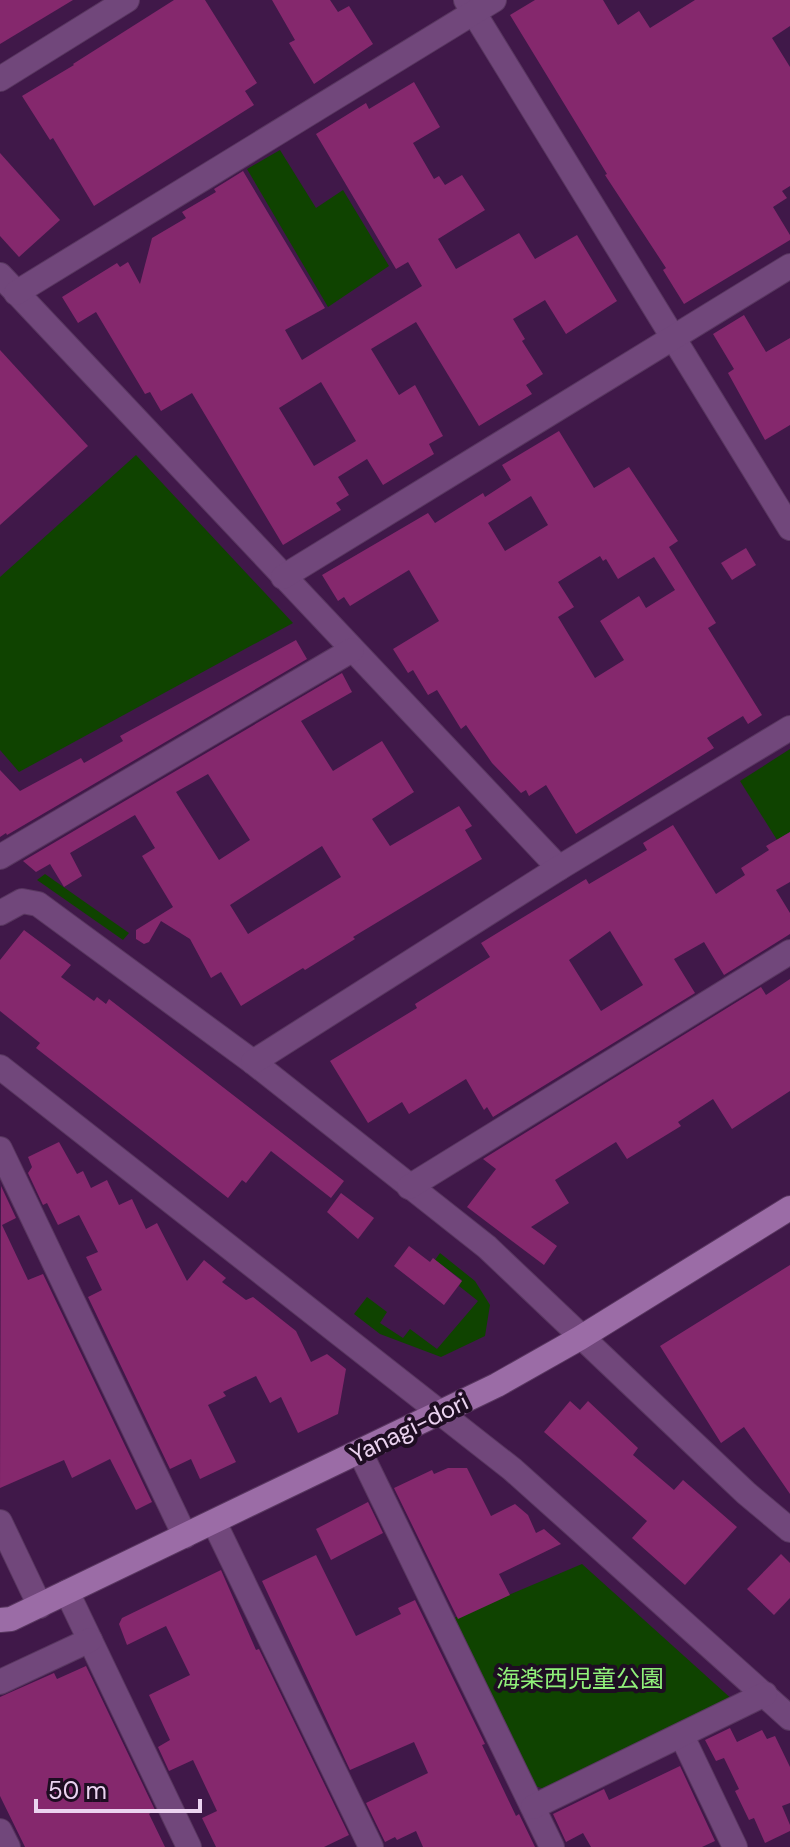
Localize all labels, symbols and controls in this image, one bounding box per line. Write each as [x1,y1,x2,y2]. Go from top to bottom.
street label: Yanagi-dori [345,1386,473,1470]
park label: 海楽西児童公園 [496,1663,664,1694]
scale bar [36,1763,200,1813]
text: 50 m [48,1775,107,1806]

